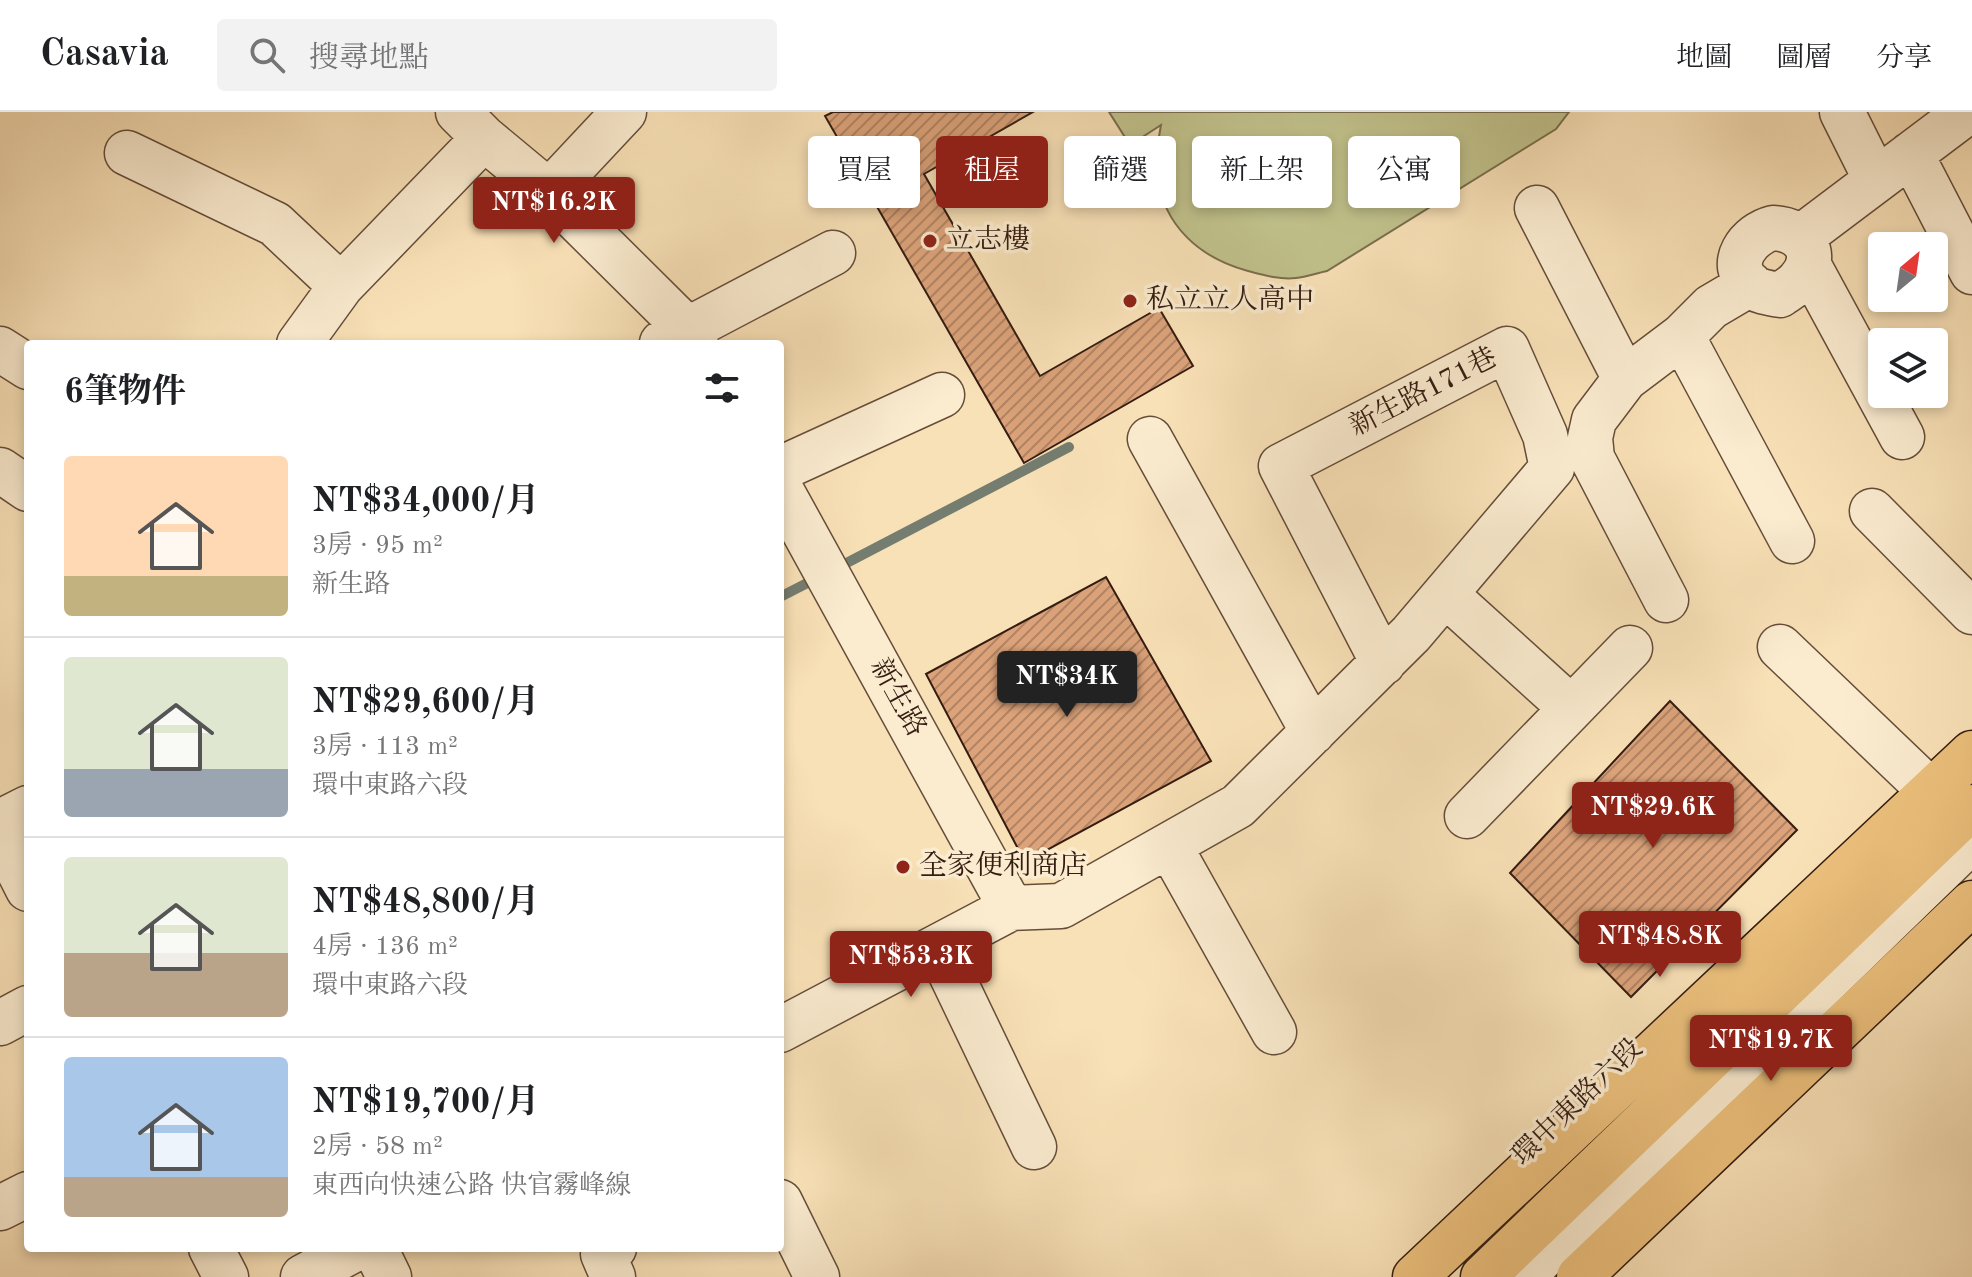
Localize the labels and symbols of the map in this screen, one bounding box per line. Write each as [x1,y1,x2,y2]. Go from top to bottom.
pin: NT$16.2K [471,177,637,245]
place label: 立志樓 [946,224,1030,255]
marker: 立志樓 [921,232,939,250]
north arrow [1868,232,1948,312]
place label: 私立立人高中 [1146,284,1314,315]
marker: 私立立人高中 [1121,292,1139,310]
street label: 新生路171巷 [1345,341,1502,442]
pin: NT$34K [1002,651,1132,719]
street label: 新生路 [864,653,932,742]
pin: NT$29.6K [1570,782,1736,850]
place label: 全家便利商店 [919,850,1087,881]
marker: 全家便利商店 [894,858,912,876]
pin: NT$48.8K [1577,911,1743,979]
pin: NT$53.3K [828,931,994,999]
pin: NT$19.7K [1688,1015,1854,1083]
street label: 環中東路六段 [1506,1032,1648,1171]

